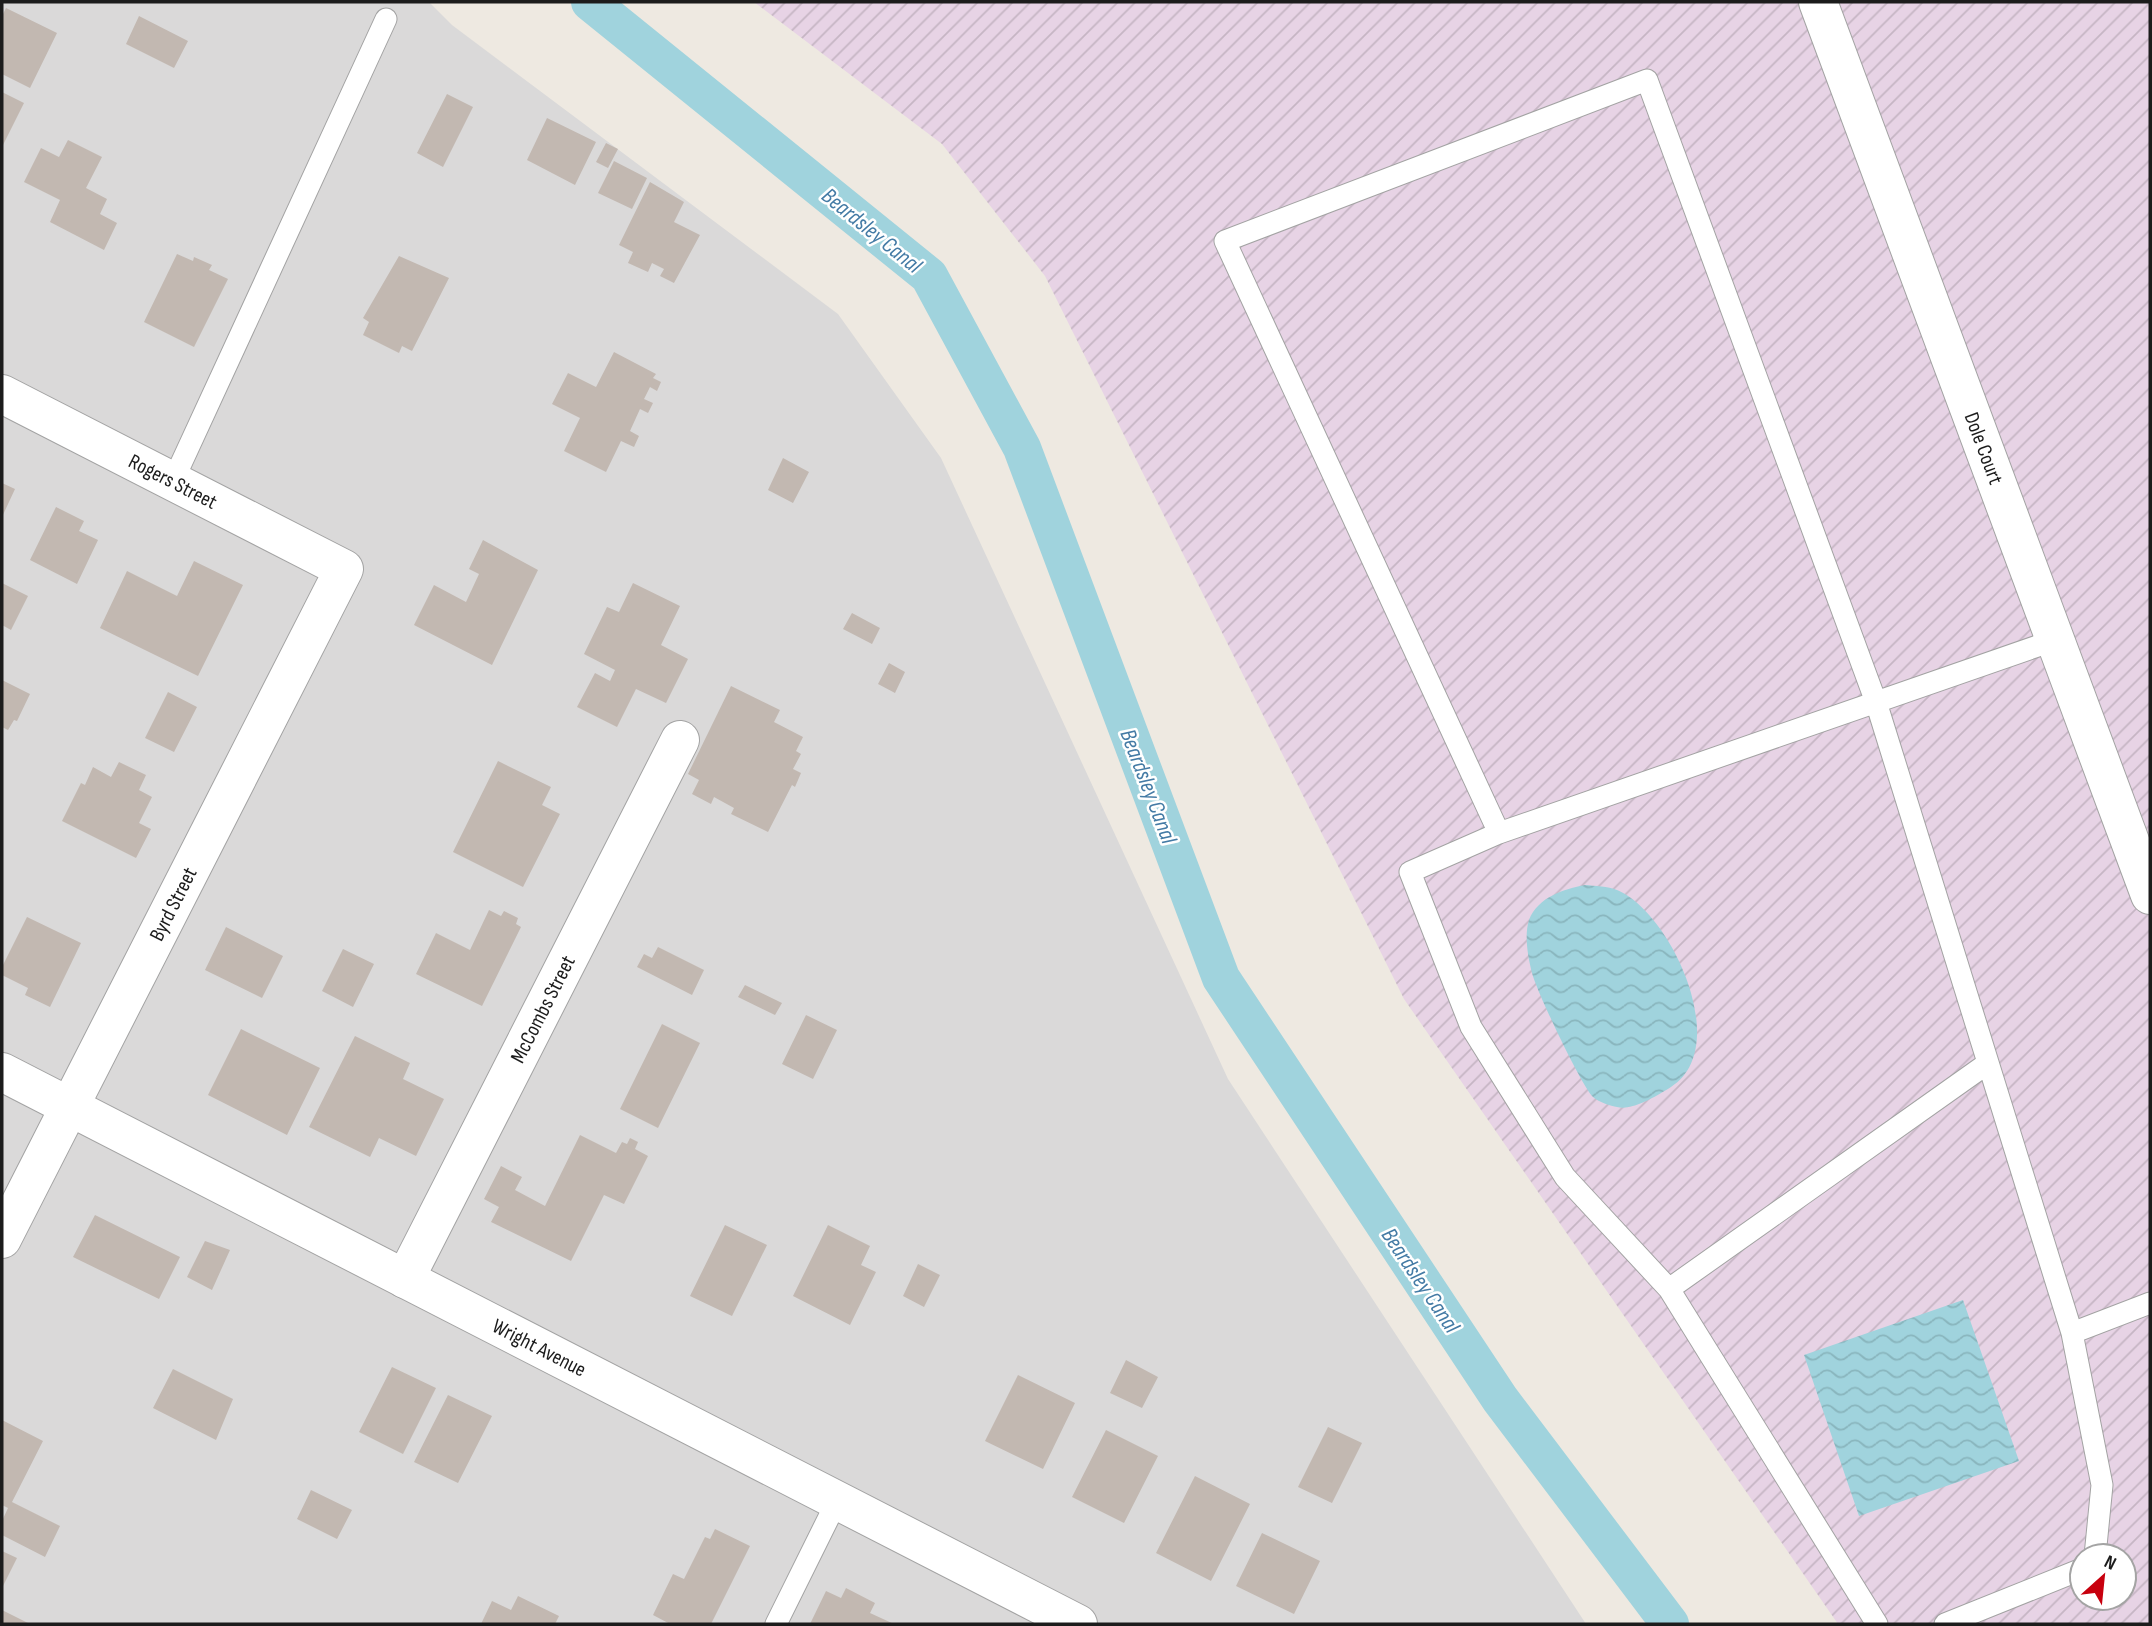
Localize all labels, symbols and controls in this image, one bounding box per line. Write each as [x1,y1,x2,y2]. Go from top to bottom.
water label: Beardsley Canal [816,182,928,280]
street label: Dole Court [1959,409,2008,488]
street label: Rogers Street [124,449,221,515]
water label: Beardsley Canal [1113,725,1183,848]
street label: Byrd Street [144,863,203,945]
street label: McCombs Street [505,952,581,1067]
water label: Beardsley Canal [1375,1223,1466,1339]
street label: Wright Avenue [488,1314,590,1383]
north arrow [2068,1542,2138,1612]
text: N [2100,1551,2120,1576]

